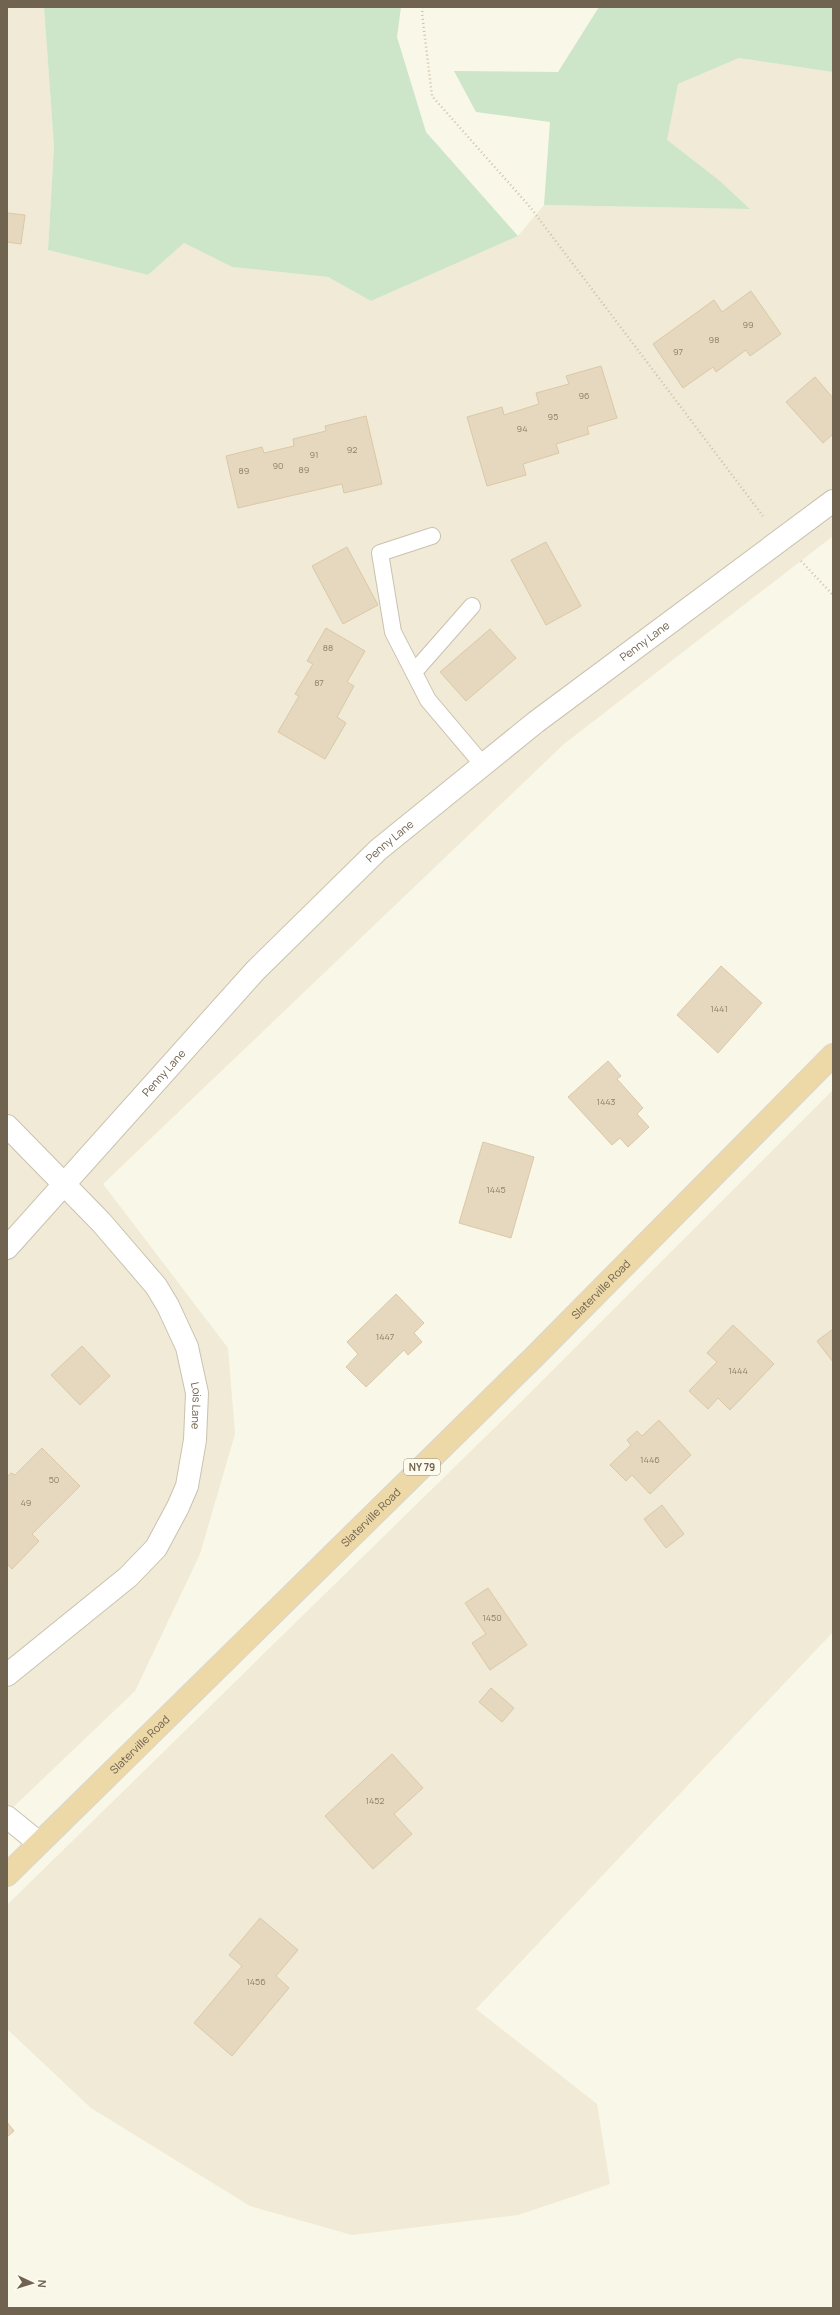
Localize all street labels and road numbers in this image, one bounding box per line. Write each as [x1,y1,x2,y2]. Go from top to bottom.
street label: Penny Lane [616,617,673,664]
street label: Penny Lane [362,816,417,865]
street label: Penny Lane [138,1045,189,1099]
street label: Slaterville Road [568,1256,633,1322]
street label: Lois Lane [188,1381,205,1430]
road number: NY 79 [404,1459,440,1475]
street label: Slaterville Road [337,1484,403,1550]
street label: Slaterville Road [106,1712,172,1777]

